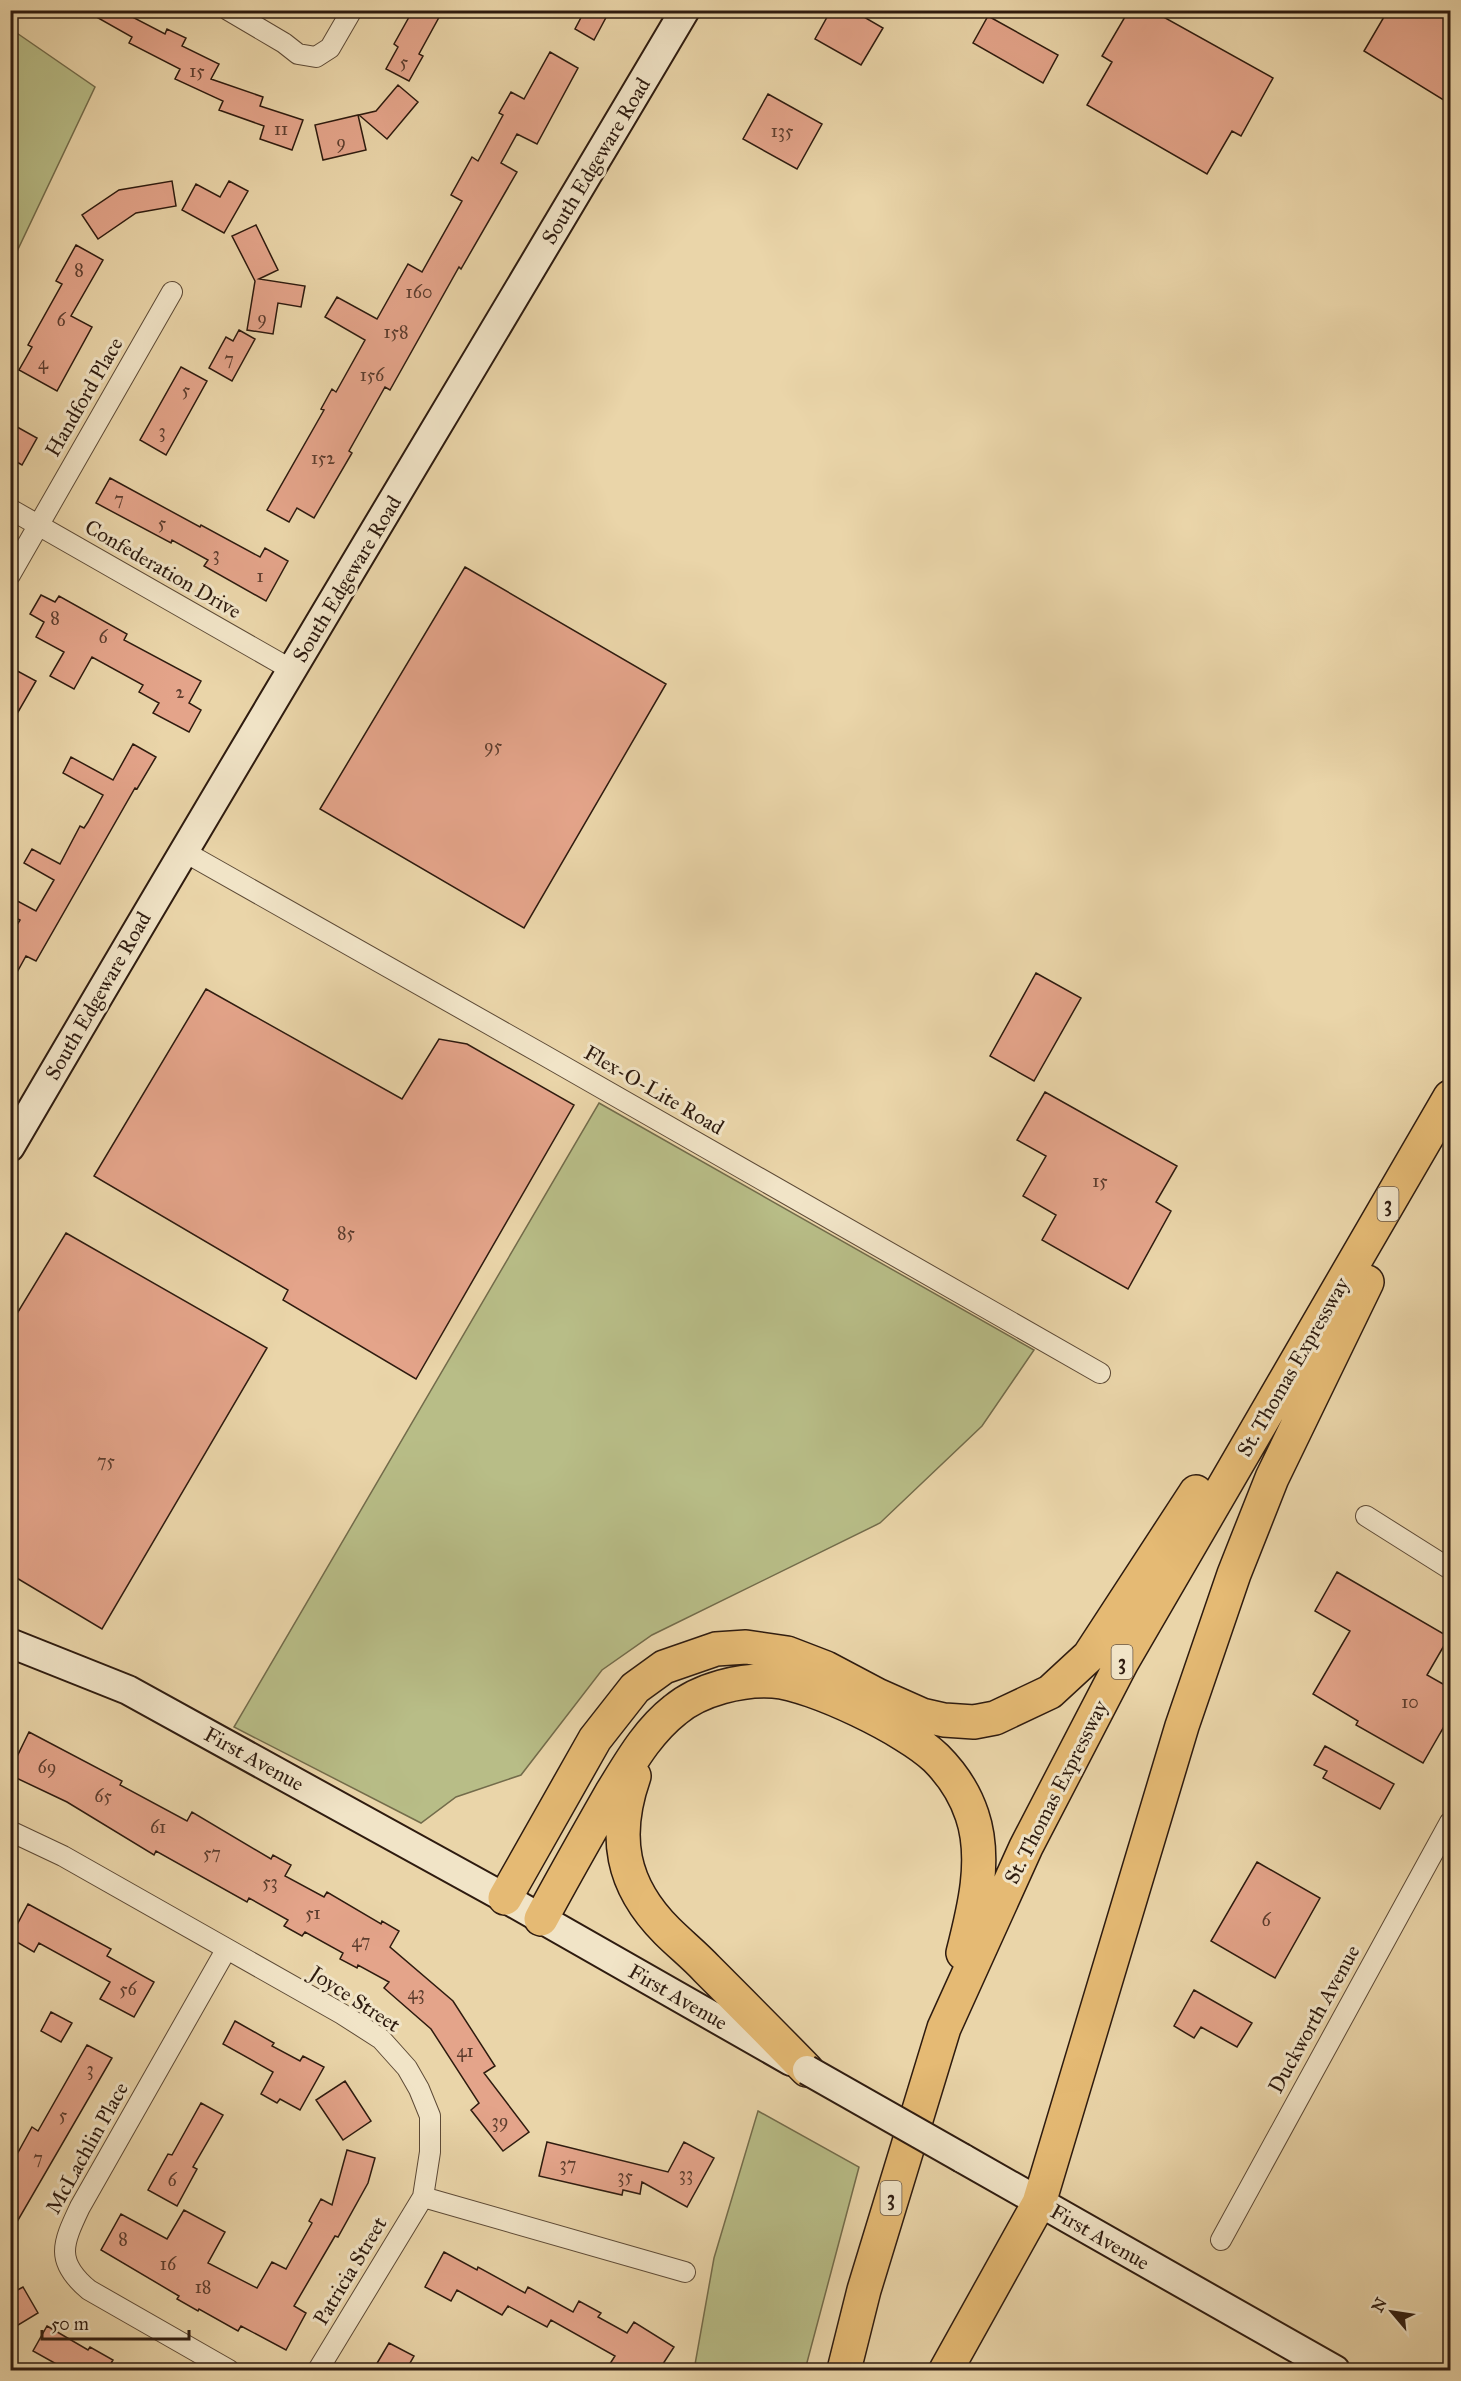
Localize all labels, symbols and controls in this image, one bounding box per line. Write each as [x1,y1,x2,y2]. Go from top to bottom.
house number: 5 [400,51,409,73]
house number: 15 [189,60,205,82]
street label: South Edgeware Road [536,72,656,249]
house number: 11 [274,118,288,140]
house number: 135 [771,120,794,142]
house number: 9 [336,131,346,153]
house number: 8 [74,259,84,281]
house number: 160 [406,281,432,303]
house number: 9 [257,307,267,329]
house number: 6 [56,309,66,331]
house number: 158 [384,321,408,343]
street label: Handford Place [39,332,129,461]
house number: 7 [224,348,234,370]
house number: 4 [38,352,49,374]
house number: 156 [360,364,385,386]
house number: 5 [182,379,191,401]
house number: 3 [158,420,166,442]
house number: 152 [311,447,335,469]
house number: 7 [114,488,124,510]
street label: South Edgeware Road [287,490,407,667]
house number: 5 [158,512,167,534]
street label: Confederation Drive [80,514,246,624]
house number: 3 [212,543,220,565]
house number: 1 [256,565,264,587]
house number: 8 [50,607,60,629]
house number: 6 [98,626,108,648]
house number: 2 [176,681,185,703]
house number: 95 [484,735,503,757]
street label: South Edgeware Road [39,907,157,1085]
street label: Flex-O-Lite Road [579,1039,729,1141]
house number: 15 [1092,1170,1108,1192]
road number: 3 [1378,1187,1398,1221]
house number: 85 [337,1222,356,1244]
street label: St. Thomas Expressway [1231,1272,1355,1461]
house number: 75 [97,1450,116,1472]
road number: 3 [1112,1645,1132,1679]
house number: 10 [1401,1691,1419,1713]
street label: St. Thomas Expressway [998,1695,1114,1888]
street label: First Avenue [200,1721,309,1797]
house number: 69 [38,1756,56,1778]
house number: 65 [94,1785,112,1807]
house number: 61 [150,1816,166,1838]
house number: 57 [203,1842,221,1864]
house number: 53 [262,1871,278,1893]
house number: 51 [305,1902,321,1924]
house number: 6 [1261,1909,1271,1931]
house number: 47 [352,1930,370,1952]
street label: Duckworth Avenue [1263,1940,1366,2098]
street label: First Avenue [624,1958,732,2036]
street label: Joyce Street [303,1959,406,2038]
house number: 56 [119,1978,138,2000]
house number: 43 [407,1982,425,2004]
house number: 41 [456,2040,474,2062]
house number: 3 [86,2058,94,2080]
street label: McLachlin Place [40,2077,134,2218]
house number: 5 [59,2104,68,2126]
house number: 39 [492,2110,508,2132]
house number: 7 [33,2147,43,2169]
house number: 37 [560,2153,576,2175]
house number: 33 [679,2163,693,2185]
house number: 35 [617,2165,633,2187]
house number: 6 [167,2169,177,2191]
road number: 3 [880,2181,902,2215]
street label: First Avenue [1046,2198,1154,2276]
street label: Patricia Street [308,2212,393,2330]
house number: 8 [118,2228,128,2250]
house number: 16 [160,2253,177,2275]
house number: 18 [195,2276,211,2298]
north arrow [1362,2282,1422,2342]
text: N [1368,2294,1391,2316]
scale bar [42,2303,189,2341]
text: 50 m [51,2313,89,2335]

